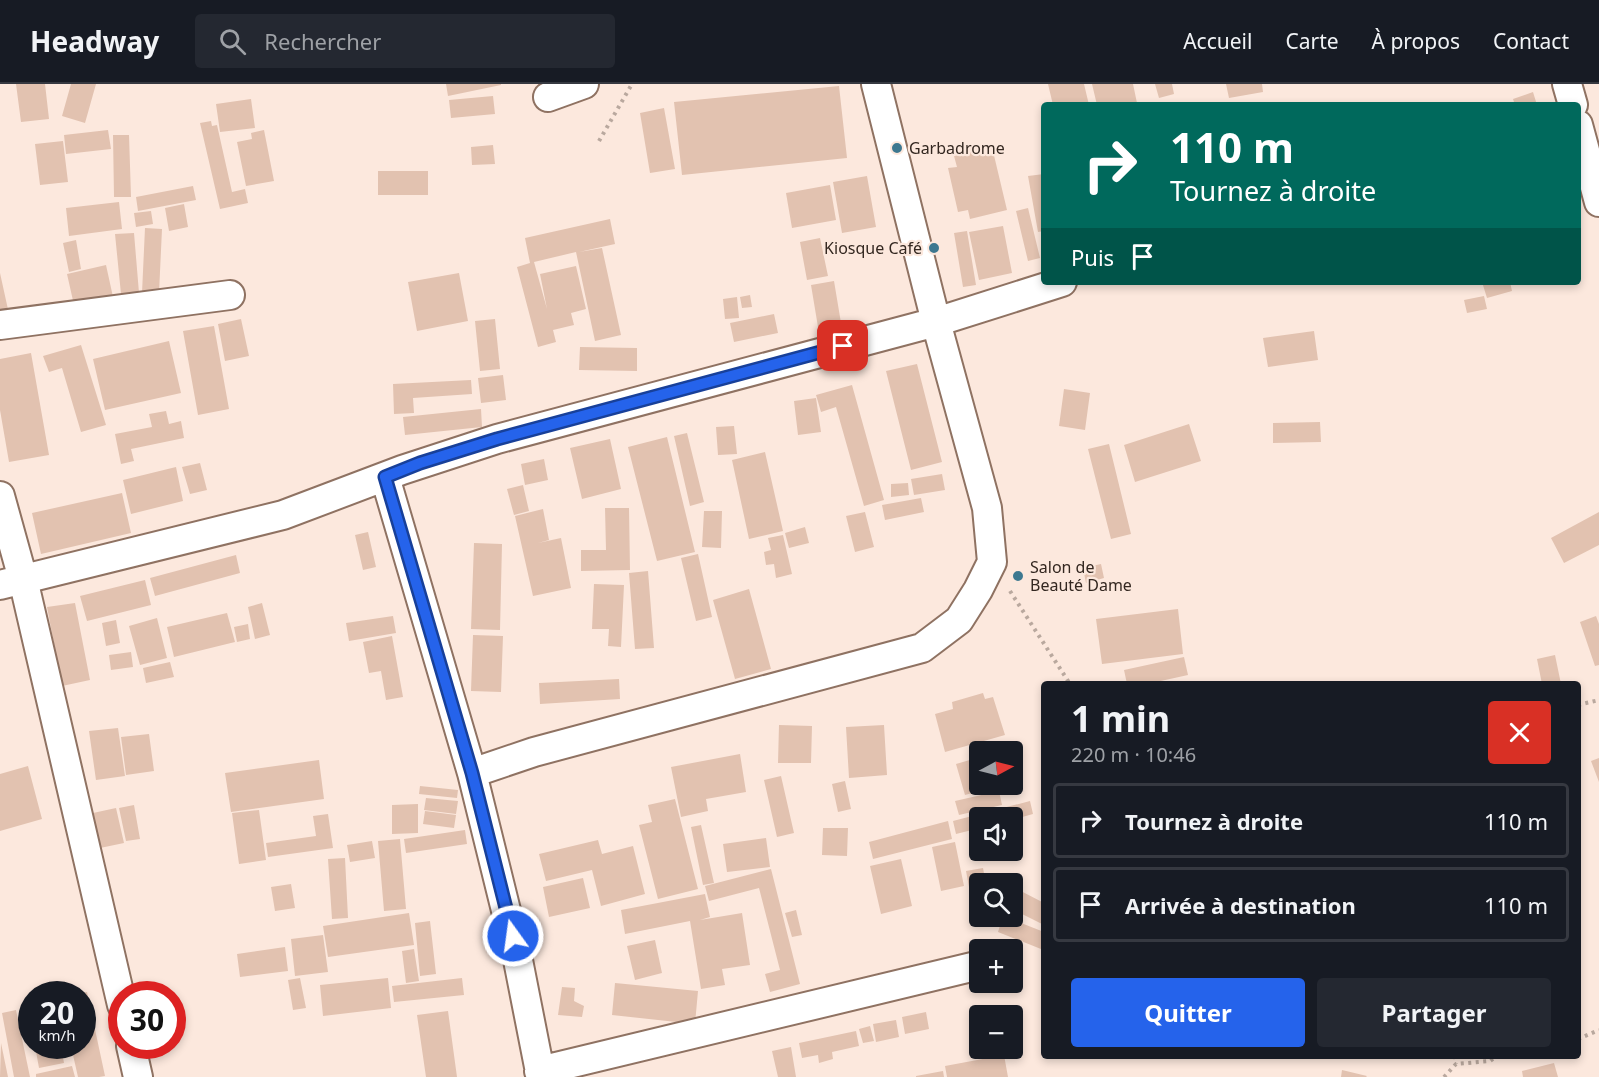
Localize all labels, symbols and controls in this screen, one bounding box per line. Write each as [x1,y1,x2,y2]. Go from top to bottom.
search box [195,14,615,68]
text: Headway [30,22,159,60]
icon: search [216,25,249,58]
text: Rechercher [264,26,381,56]
text: Accueil [1183,27,1252,55]
text: Carte [1285,27,1339,55]
text: À propos [1372,27,1460,55]
text: Contact [1493,27,1569,55]
text: 110 m [1170,118,1294,175]
icon: right [1071,126,1149,204]
place label: Garbadrome [909,137,1005,159]
marker: Garbadrome [890,141,904,155]
text: Tournez à droite [1170,172,1376,209]
place label: Kiosque Café [824,237,922,259]
icon: arrive [1126,240,1159,273]
marker: Kiosque Café [927,241,941,255]
text: Puis [1071,242,1114,272]
pin [817,320,868,371]
icon: arrive [826,329,859,362]
place label: Salon de Beauté Dame [1030,556,1132,596]
marker: Salon de Beauté Dame [1011,569,1025,583]
text: 1 min [1071,694,1170,743]
button: close [1488,701,1551,764]
north arrow [969,741,1023,795]
map controls [969,741,1023,1059]
text: 220 m · 10:46 [1071,741,1196,768]
icon: right [1074,804,1107,837]
text: Tournez à droite [1125,806,1303,836]
text: 110 m [1484,806,1548,836]
button: sound [969,807,1023,861]
button: search [969,873,1023,927]
icon: arrive [1074,888,1107,921]
text: Arrivée à destination [1125,890,1356,920]
text: 110 m [1484,890,1548,920]
position arrow [481,904,545,968]
button: + [969,939,1023,993]
button: Quitter [1071,978,1305,1047]
button: Partager [1317,978,1551,1047]
speed limit sign: 30 [108,981,186,1059]
text: 20 [40,992,74,1033]
button: − [969,1005,1023,1059]
text: km/h [39,1025,75,1045]

